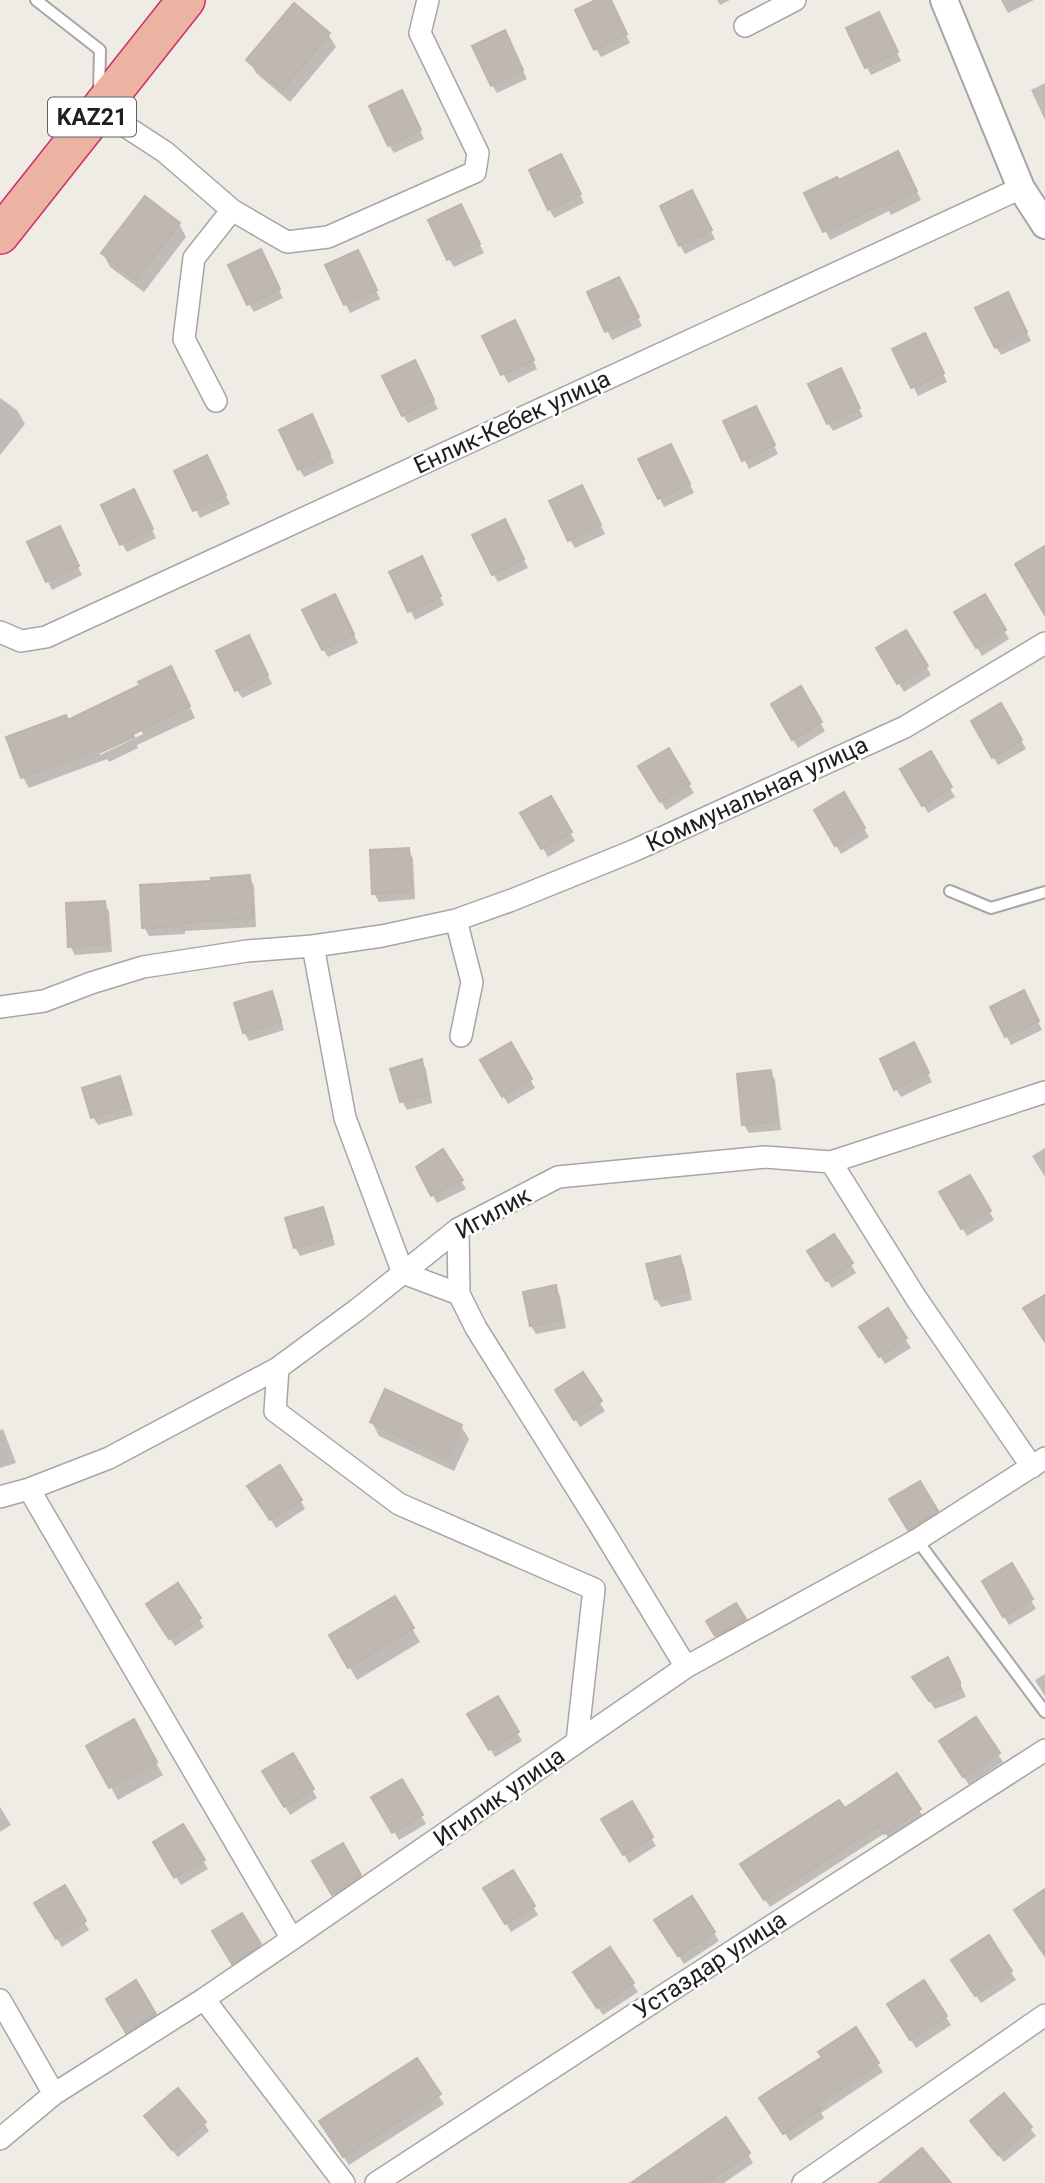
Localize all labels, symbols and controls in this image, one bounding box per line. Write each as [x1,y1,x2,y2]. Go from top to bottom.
road number: KAZ21 [48,98,136,136]
street label: Енлик-Кебек улица [409,364,615,480]
street label: Коммунальная улица [642,730,872,858]
street label: Игилик [450,1181,536,1245]
street label: Игилик улица [428,1741,570,1853]
street label: Устаздар улица [628,1905,792,2025]

